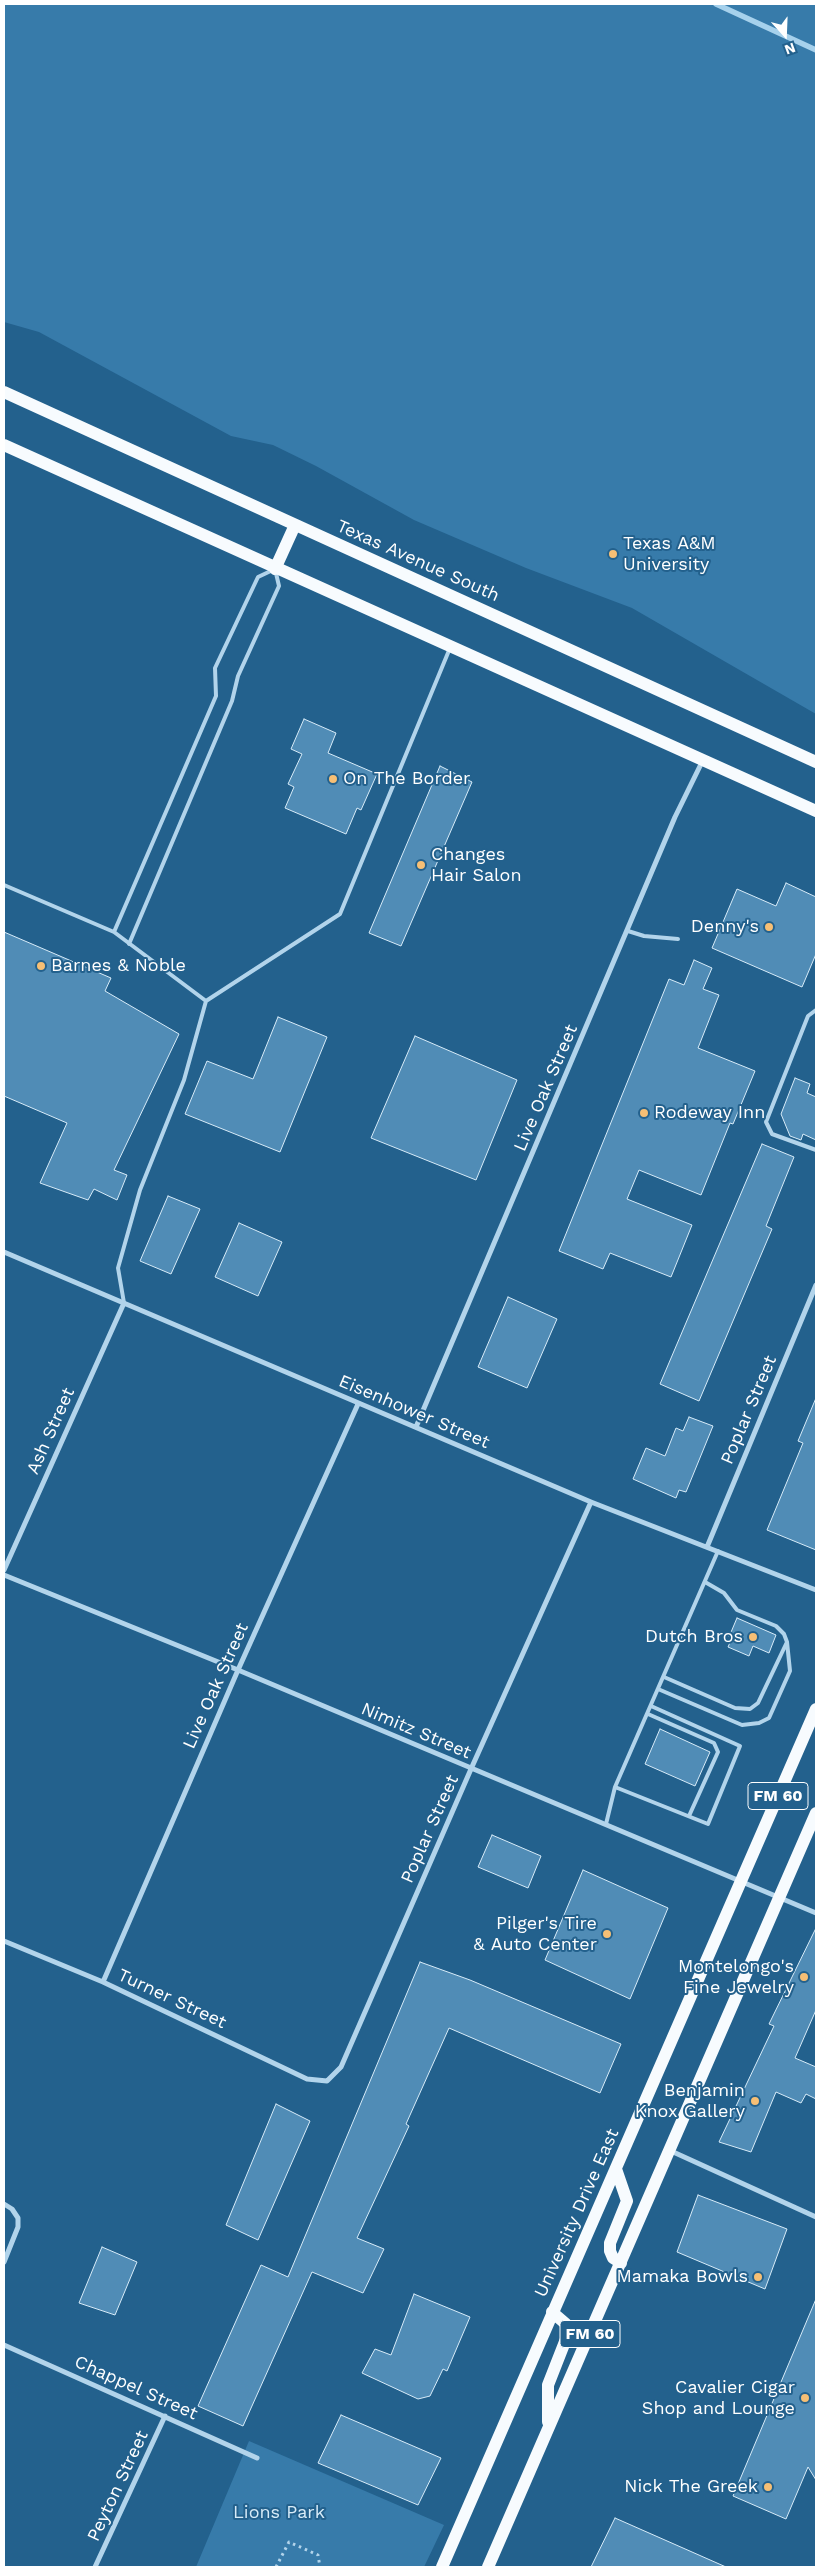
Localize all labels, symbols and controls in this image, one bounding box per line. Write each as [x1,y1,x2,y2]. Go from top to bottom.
north arrow [760,10,810,60]
text: N [783,40,798,58]
street label: Texas Avenue South [333,515,503,607]
place label: Texas A&M University [623,533,716,576]
marker: Texas A&M University [607,548,619,560]
place label: On The Border [343,768,470,790]
marker: On The Border [327,773,339,785]
place label: Changes Hair Salon [431,844,522,886]
marker: Changes Hair Salon [415,859,427,871]
place label: Denny's [691,916,759,938]
marker: Denny's [763,921,775,933]
place label: Barnes & Noble [51,955,186,977]
marker: Barnes & Noble [35,960,47,972]
street label: Live Oak Street [510,1021,582,1155]
place label: Rodeway Inn [654,1102,765,1124]
marker: Rodeway Inn [638,1107,650,1119]
street label: Poplar Street [716,1352,782,1468]
street label: Eisenhower Street [335,1370,493,1454]
street label: Ash Street [22,1384,80,1478]
street label: Live Oak Street [179,1620,253,1752]
place label: Dutch Bros [645,1626,743,1648]
marker: Dutch Bros [747,1631,759,1643]
street label: Nimitz Street [358,1698,474,1764]
street label: Poplar Street [396,1772,464,1886]
road number: FM 60 [748,1782,808,1810]
place label: Pilger's Tire & Auto Center [473,1913,597,1956]
marker: Pilger's Tire & Auto Center [601,1928,613,1940]
place label: Montelongo's Fine Jewelry [678,1956,794,1998]
street label: Turner Street [114,1964,230,2034]
marker: Montelongo's Fine Jewelry [798,1971,810,1983]
place label: Benjamin Knox Gallery [635,2080,745,2122]
marker: Benjamin Knox Gallery [749,2095,761,2107]
street label: University Drive East [530,2125,624,2301]
place label: Mamaka Bowls [617,2266,748,2288]
marker: Mamaka Bowls [752,2271,764,2283]
road number: FM 60 [560,2320,620,2348]
street label: Chappel Street [71,2351,201,2425]
place label: Cavalier Cigar Shop and Lounge [642,2377,795,2420]
marker: Cavalier Cigar Shop and Lounge [799,2392,811,2404]
street label: Peyton Street [83,2427,153,2545]
place label: Nick The Greek [624,2476,758,2498]
marker: Nick The Greek [762,2481,774,2493]
park label: Lions Park [233,2502,325,2524]

